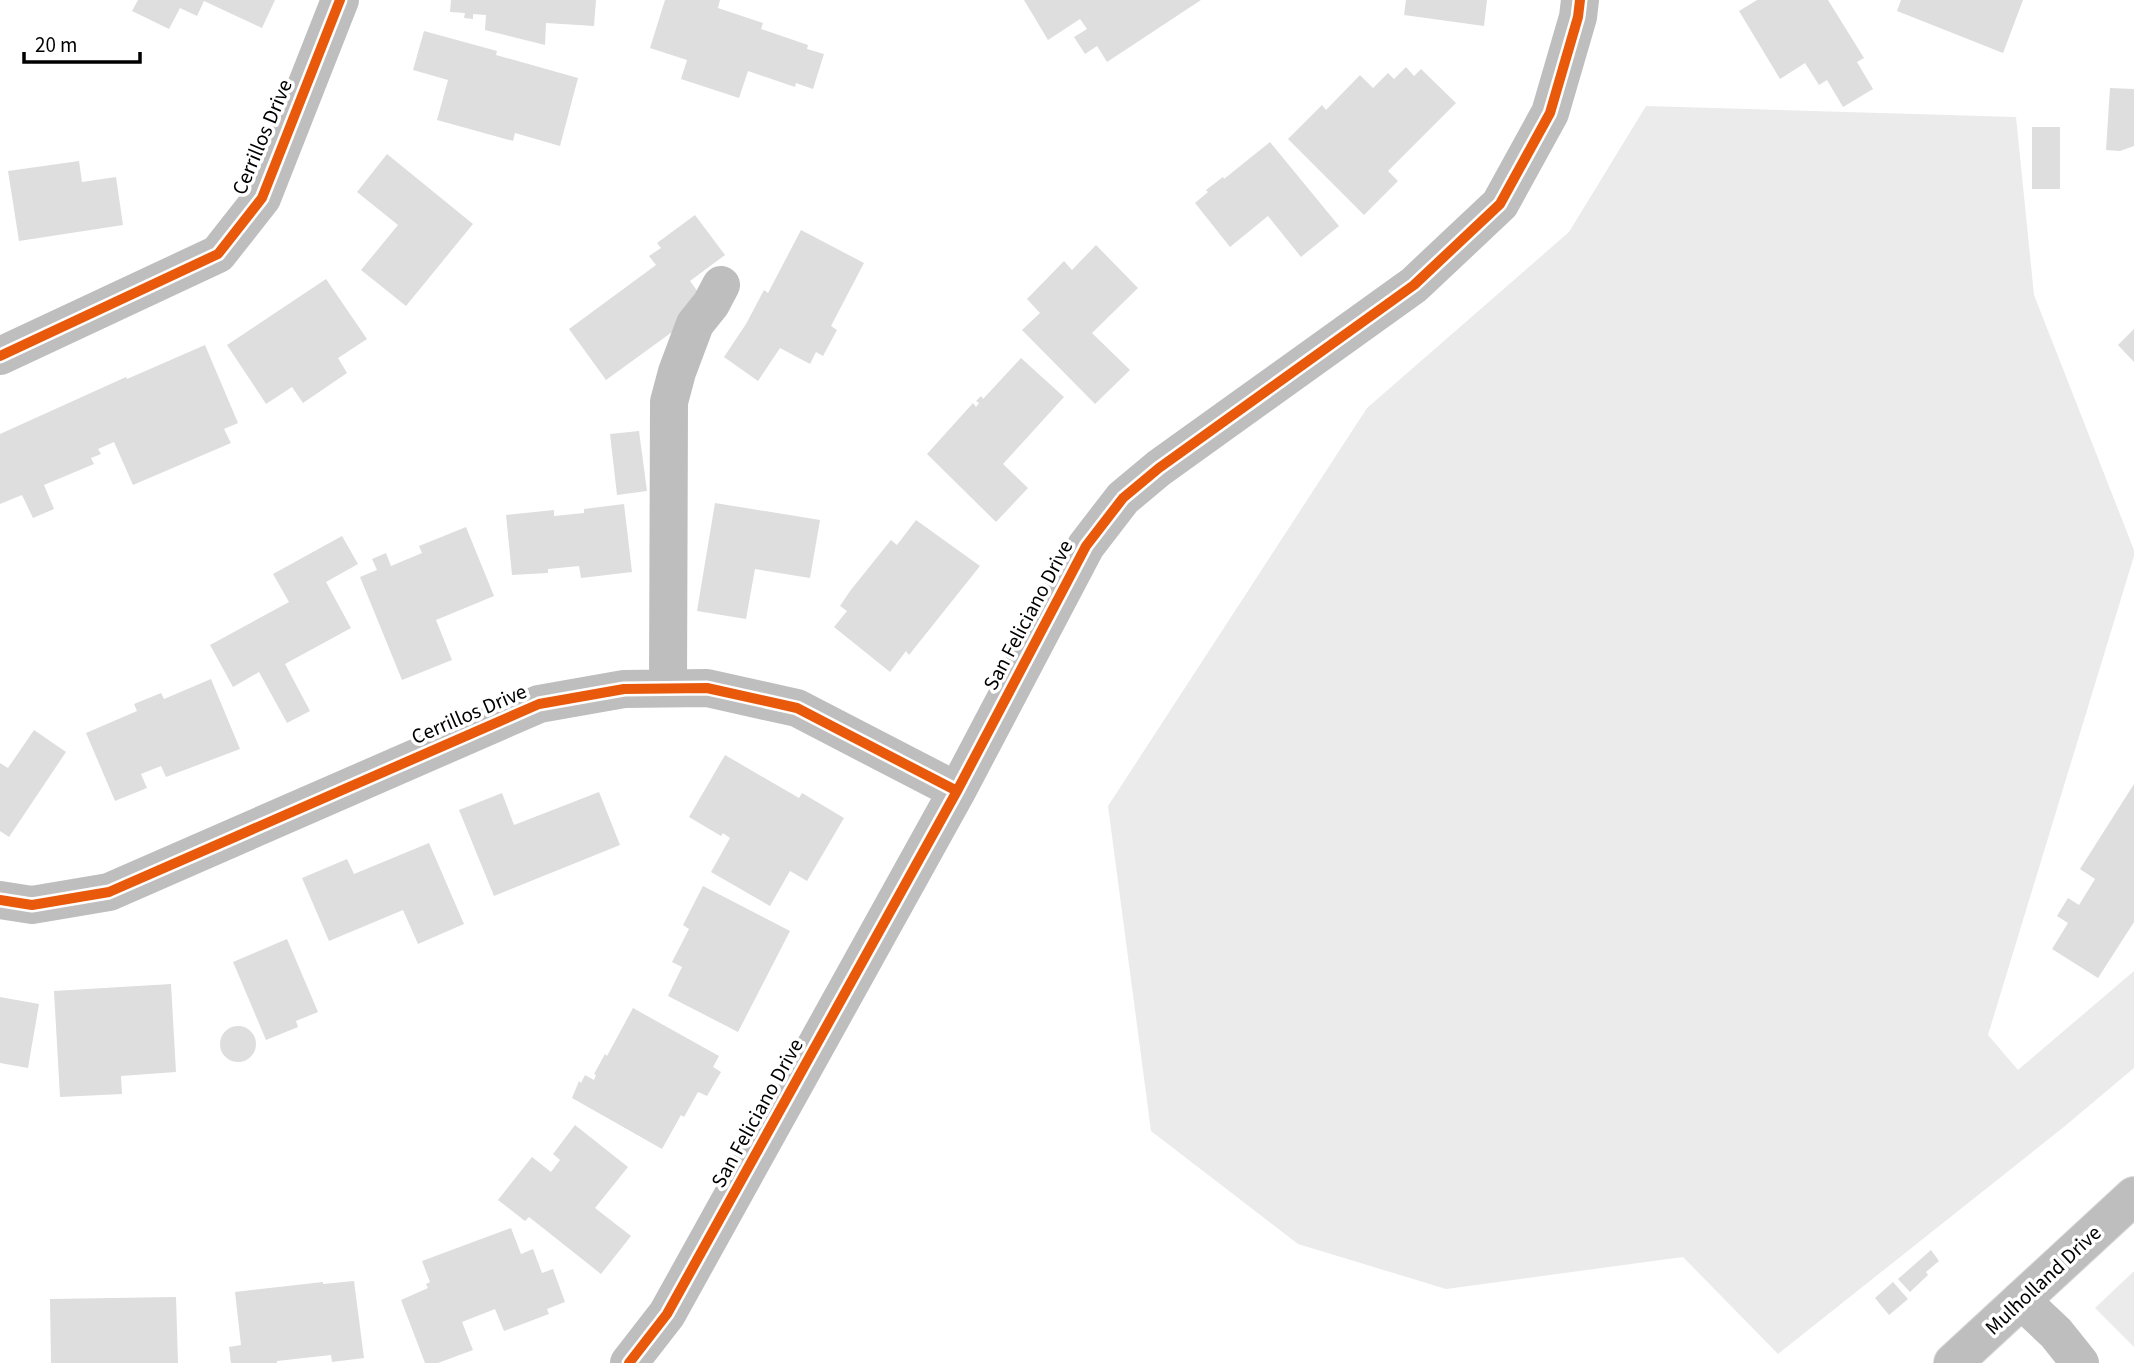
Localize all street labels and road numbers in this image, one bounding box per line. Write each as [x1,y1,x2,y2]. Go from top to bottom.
street label: Cerrillos Drive [224,75,300,199]
street label: San Feliciano Drive [976,534,1080,696]
street label: Cerrillos Drive [407,676,531,752]
street label: San Feliciano Drive [704,1033,810,1193]
street label: Mulholland Drive [1978,1218,2108,1342]

